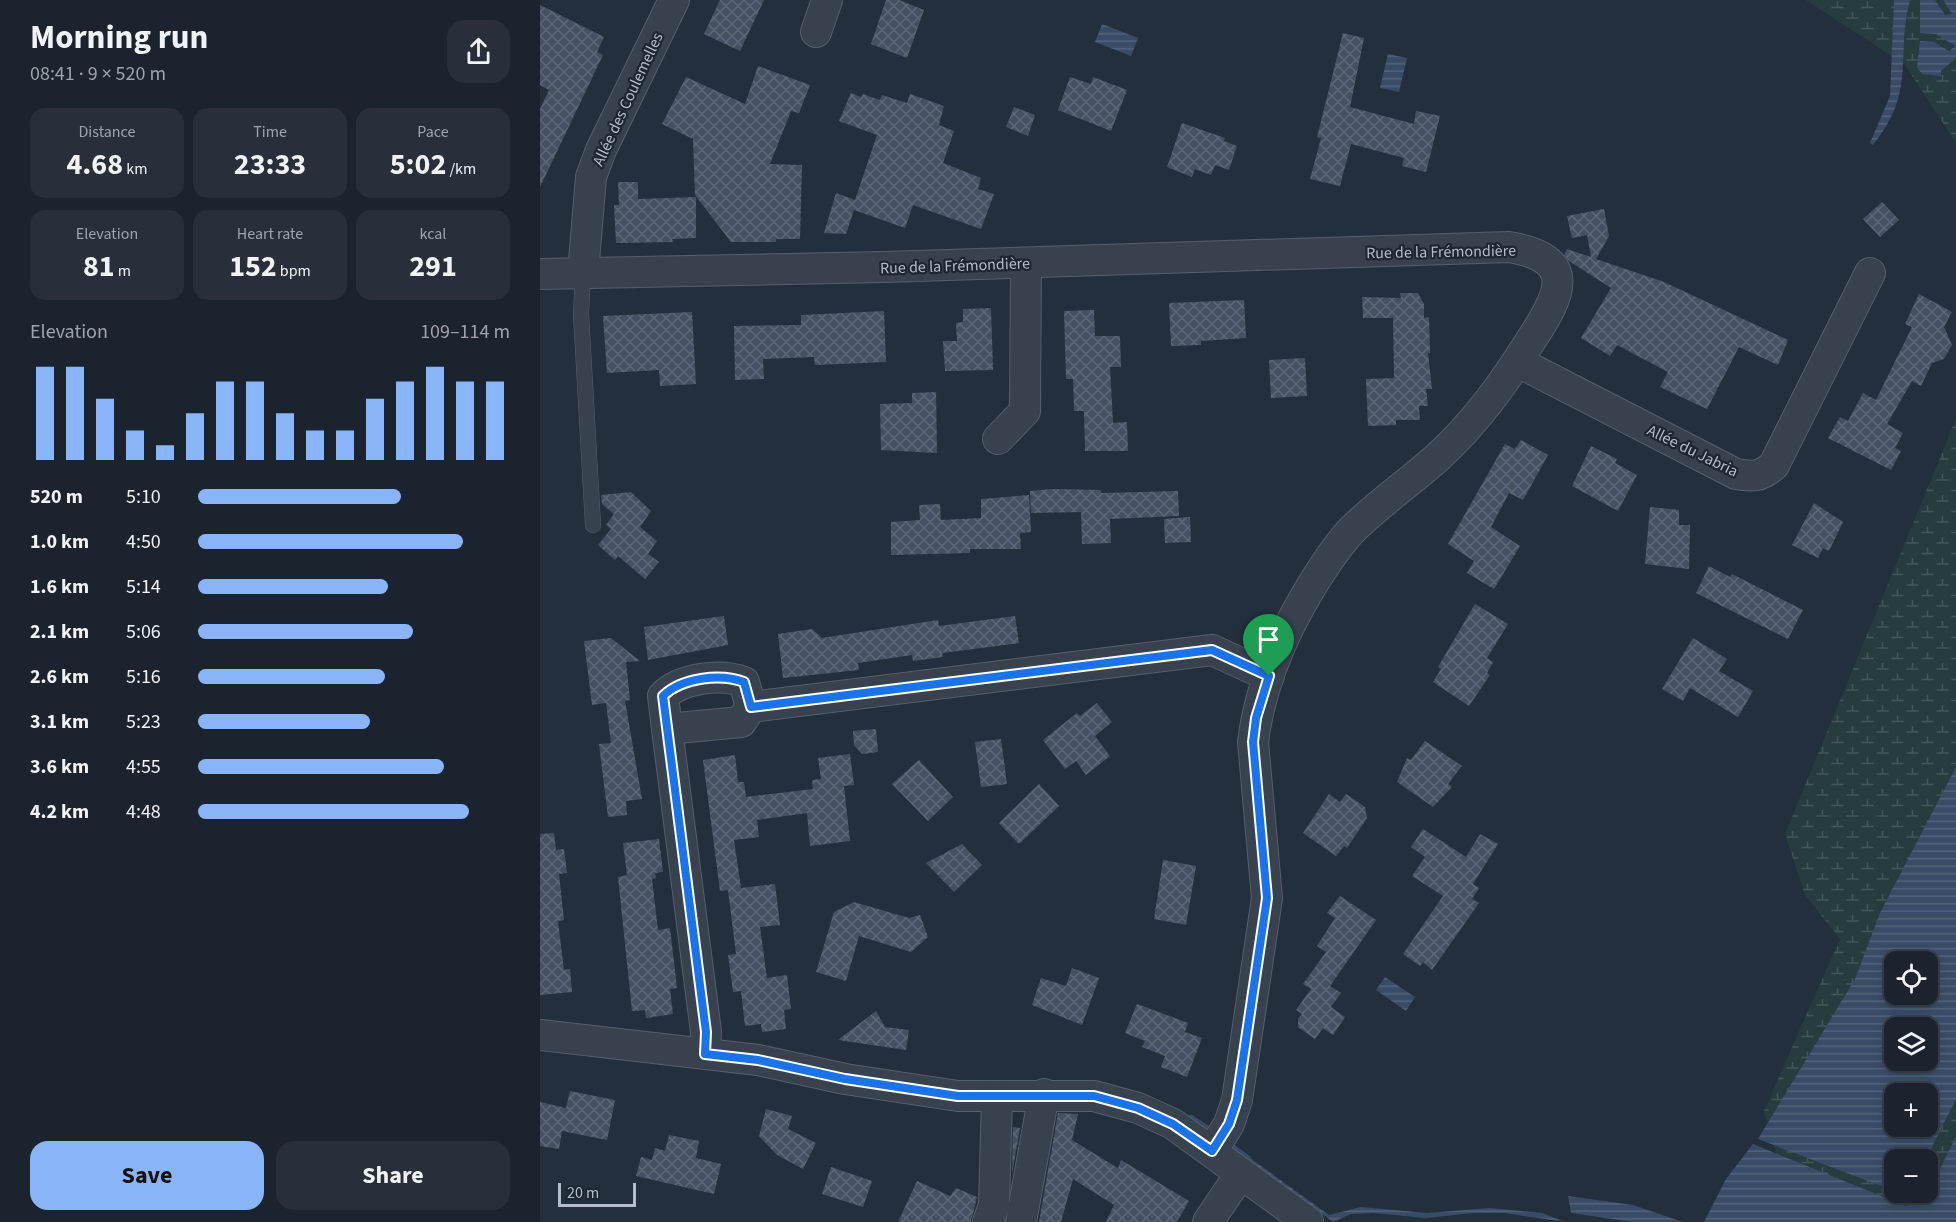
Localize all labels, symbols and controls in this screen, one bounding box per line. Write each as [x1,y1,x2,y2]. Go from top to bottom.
text: Morning run [30,14,208,61]
button: share [447,20,510,83]
street label: Allée des Coulemelles [587,29,669,170]
text: 08:41 · 9 × 520 m [30,60,166,88]
text: Distance [79,121,135,143]
text: Time [253,121,287,143]
text: Pace [417,121,449,143]
text: 4.68 [67,143,123,186]
text: 23:33 [234,143,306,186]
text: 5:02 [390,143,446,186]
text: km [123,158,147,180]
text: /km [446,158,476,180]
text: Elevation [76,223,138,245]
text: Heart rate [237,223,303,245]
text: kcal [420,223,446,245]
street label: Rue de la Frémondière [1366,240,1516,264]
text: 81 [83,245,115,288]
text: 152 [229,245,277,288]
text: 291 [409,245,457,288]
street label: Rue de la Frémondière [880,252,1030,280]
text: m [115,260,131,282]
text: bpm [277,260,311,282]
text: Elevation [30,318,108,346]
text: 109–114 m [420,318,510,346]
street label: Allée du Jabria [1643,419,1742,482]
text: 520 m [30,483,83,511]
text: 5:10 [126,483,161,511]
text: 1.0 km [30,528,89,556]
text: 4:50 [126,528,161,556]
text: 1.6 km [30,573,89,601]
text: 5:14 [126,573,161,601]
pin [1243,614,1294,676]
text: 2.1 km [30,618,89,646]
text: 5:06 [126,618,161,646]
icon: arrive [1252,623,1285,656]
text: 2.6 km [30,663,89,691]
text: 5:16 [126,663,161,691]
text: 3.1 km [30,708,89,736]
text: 5:23 [126,708,161,736]
text: 3.6 km [30,753,89,781]
text: 4:55 [126,753,161,781]
text: 4.2 km [30,798,89,826]
text: 4:48 [126,798,161,826]
map controls [1884,951,1938,1203]
button: locate [1884,951,1938,1005]
button: layers [1884,1017,1938,1071]
button: + [1884,1083,1938,1137]
button: Save [30,1141,264,1210]
button: Share [276,1141,510,1210]
button: − [1884,1149,1938,1203]
scale bar [558,1180,636,1208]
text: 20 m [567,1182,599,1204]

